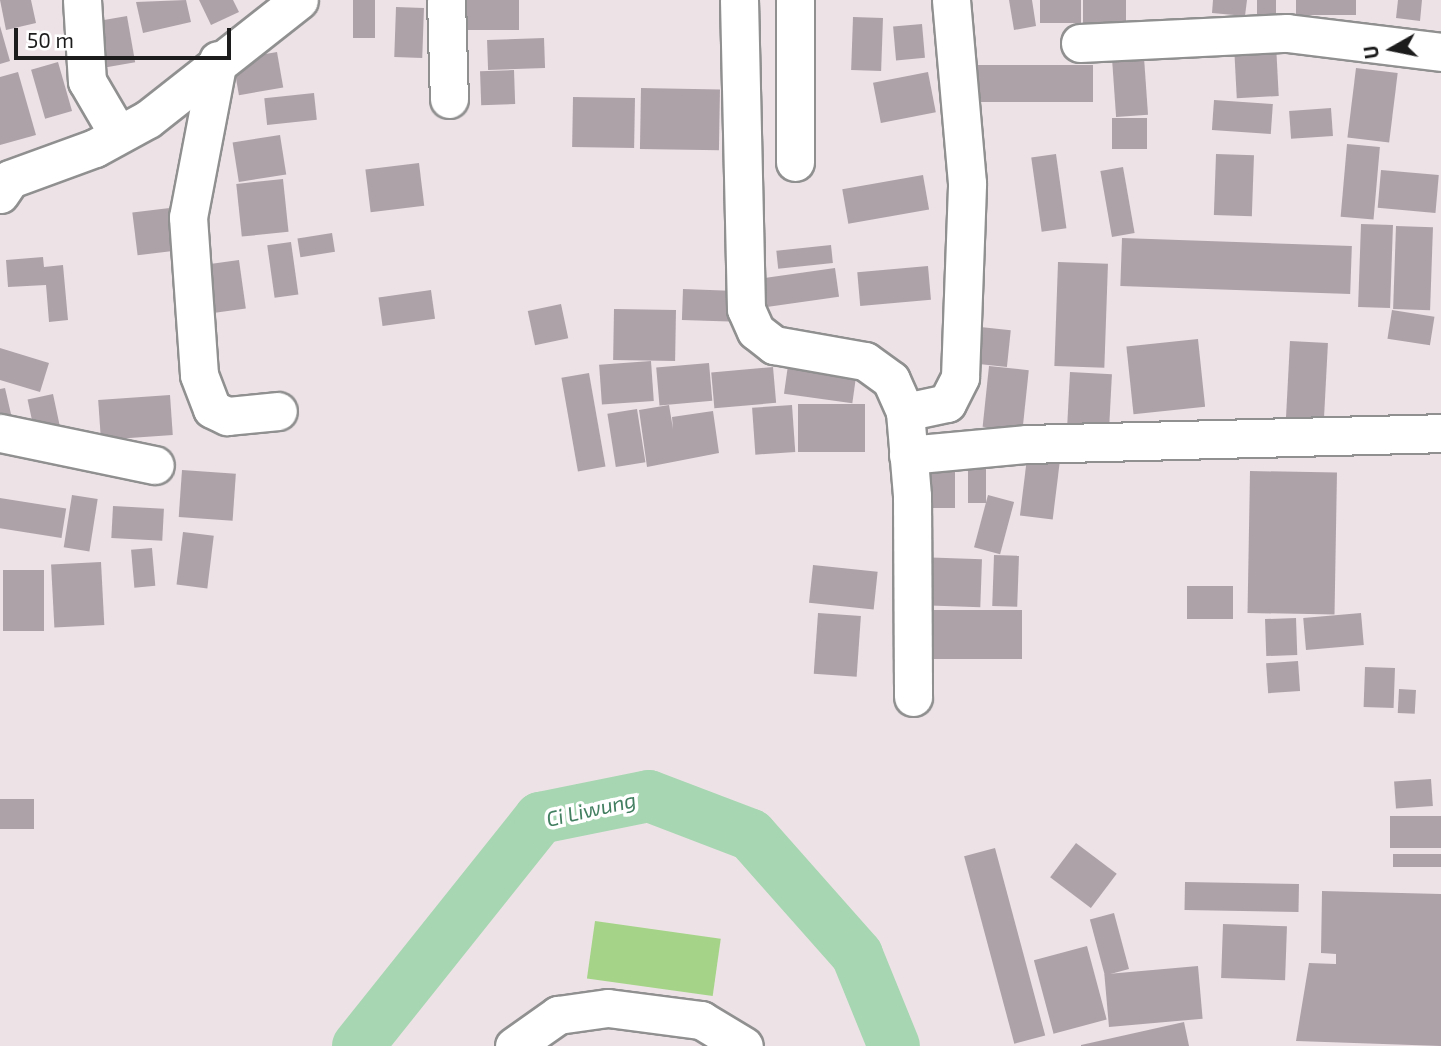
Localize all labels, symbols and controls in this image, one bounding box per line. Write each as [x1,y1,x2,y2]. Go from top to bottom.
scale bar [18,14,234,58]
north arrow [1357,14,1427,84]
text: 50 m [27,27,74,52]
text: U [1358,44,1383,61]
water label: Ci Liwung [544,786,638,832]

